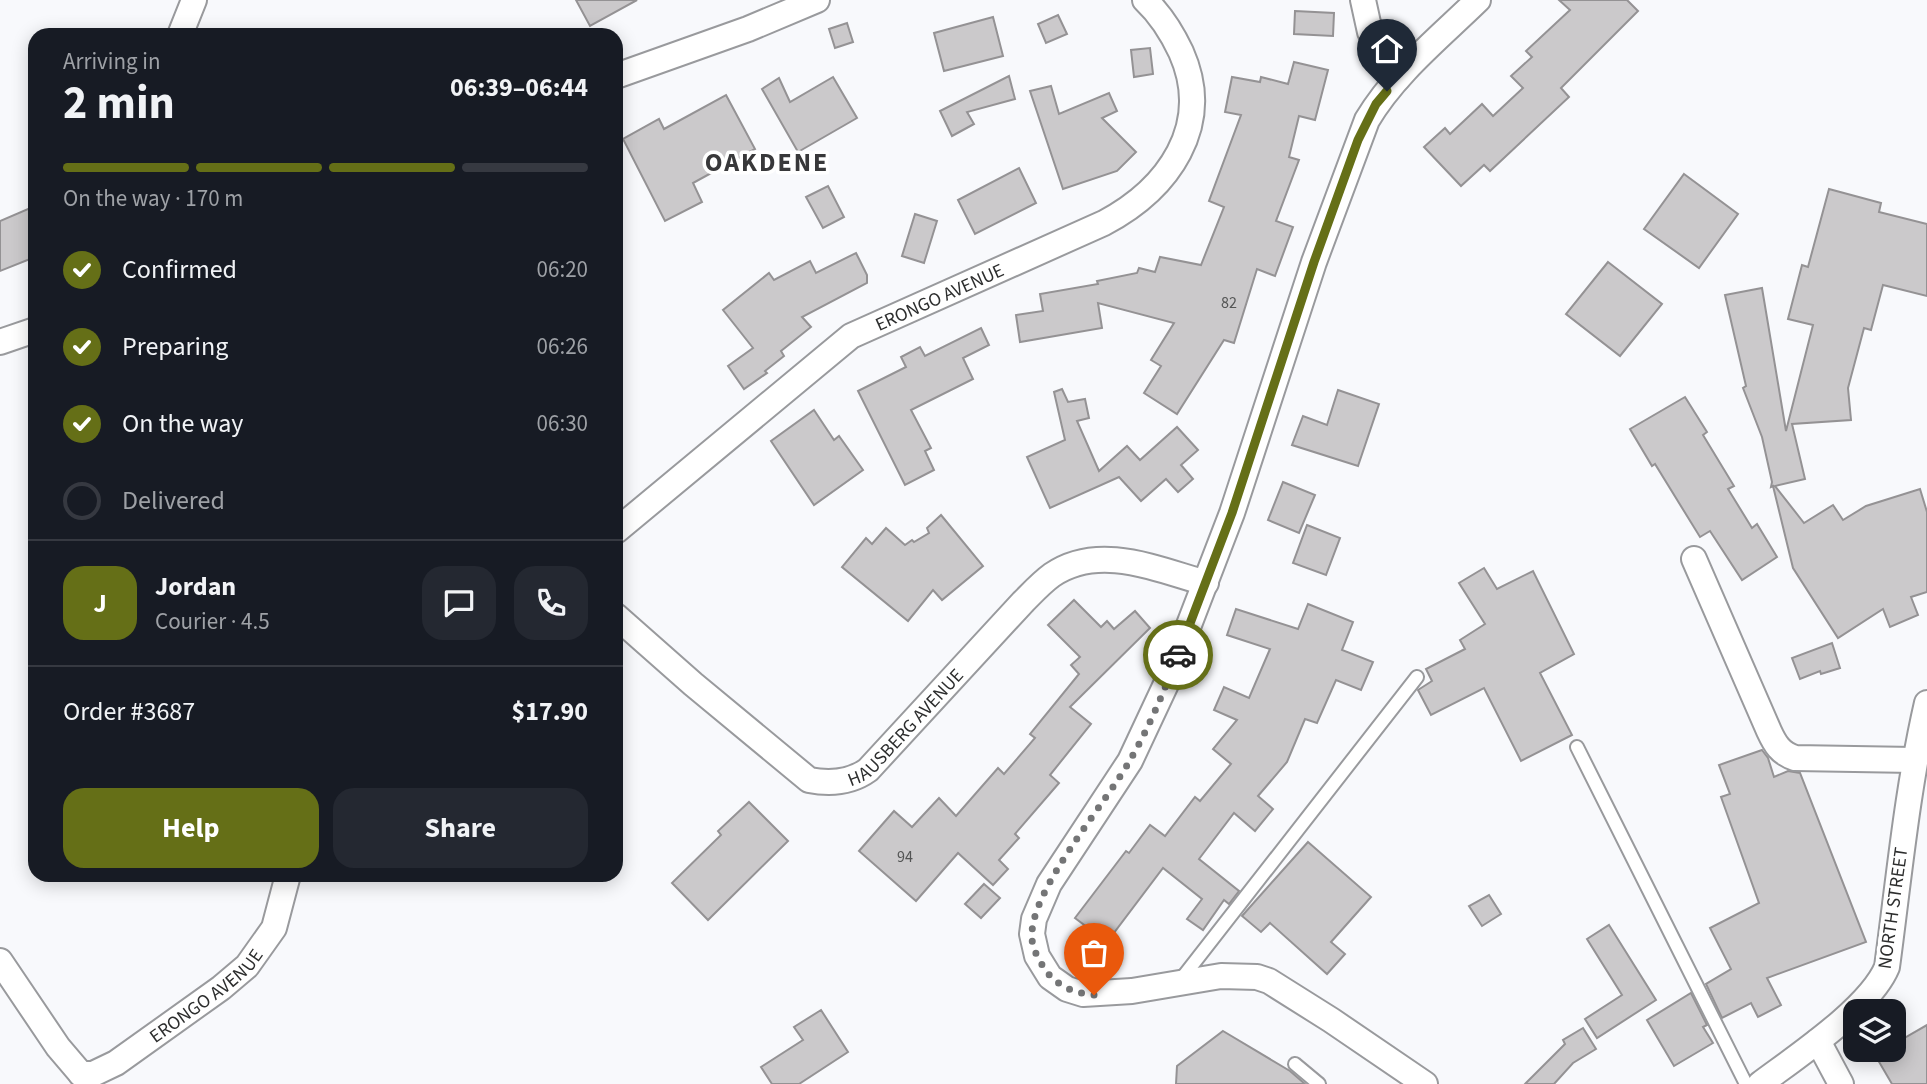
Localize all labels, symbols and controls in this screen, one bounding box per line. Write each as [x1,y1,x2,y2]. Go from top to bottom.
pin [1357,19,1417,91]
icon: home [1368,30,1406,68]
text: Arriving in [63,45,161,78]
text: 06:39–06:44 [450,69,588,106]
text: 2 min [63,71,175,136]
district label: OAKDENE [705,144,829,181]
text: On the way · 170 m [63,182,243,215]
icon: check [63,251,101,289]
text: Confirmed [122,251,237,288]
text: 06:20 [537,253,588,286]
street label: ERONGO AVENUE [871,257,1009,339]
house number: 82 [1221,292,1237,314]
icon: check [63,328,101,366]
text: Preparing [122,328,228,365]
text: 06:26 [537,330,588,363]
icon: check [63,405,101,443]
text: On the way [122,405,243,442]
text: 06:30 [537,407,588,440]
text: Delivered [122,482,225,519]
button: chat [422,566,496,640]
button: phone [514,566,588,640]
text: Jordan [155,568,236,605]
text: J [93,585,107,622]
text: Courier · 4.5 [155,605,270,638]
courier [1143,620,1213,690]
icon: car [1159,636,1197,674]
street label: HAUSBERG AVENUE [844,663,970,794]
text: Order #3687 [63,693,195,730]
text: $17.90 [512,693,588,730]
button: Help [63,788,319,868]
button: Share [333,788,588,868]
house number: 94 [897,846,913,868]
street label: NORTH STREET [1872,846,1915,971]
pin [1064,923,1124,995]
icon: bag [1075,934,1113,972]
street label: ERONGO AVENUE [144,944,270,1050]
map controls [1843,999,1906,1062]
button: layers [1843,999,1906,1062]

